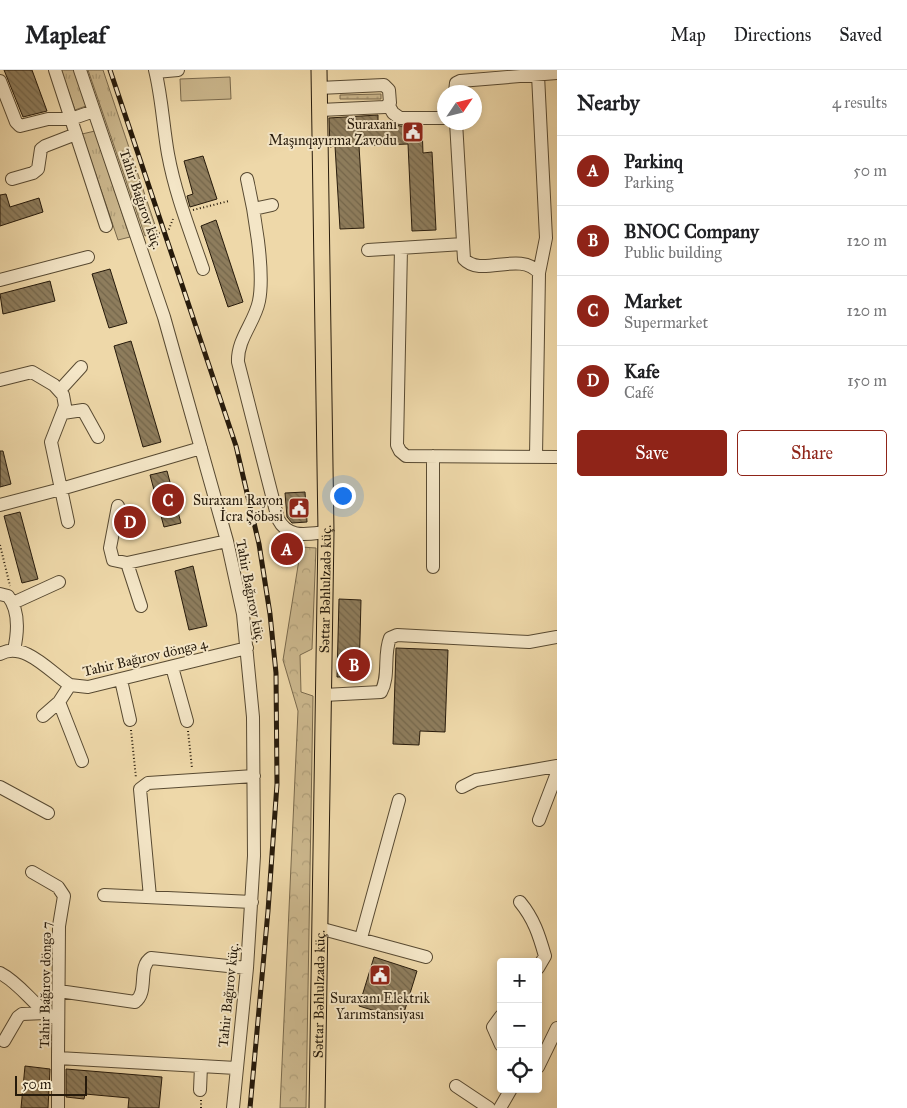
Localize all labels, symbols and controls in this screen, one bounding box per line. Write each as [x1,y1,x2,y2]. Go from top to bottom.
text: Mapleaf [25,20,106,50]
text: Map [670,24,706,46]
text: Directions [734,24,811,46]
text: Saved [839,24,882,46]
north arrow [437,85,482,130]
text: Nearby [577,90,640,116]
text: 4 results [832,93,887,112]
place label: Suraxanı Maşınqayırma Zavodu [269,116,398,150]
public building icon: Suraxanı Maşınqayırma Zavodu [401,120,425,144]
street label: Tahir Bağırov küç. [115,147,166,252]
text: Parkinq [624,150,683,173]
text: A [588,161,598,180]
text: 50 m [853,161,887,180]
text: Parking [624,173,673,192]
text: BNOC Company [624,220,759,243]
text: B [588,231,598,250]
text: 120 m [847,231,887,250]
text: Public building [624,243,722,262]
text: Market [624,290,682,313]
text: C [588,301,598,320]
text: 120 m [847,301,887,320]
text: Supermarket [624,313,708,332]
text: Kafe [624,360,660,383]
text: D [587,371,599,390]
text: 150 m [847,371,887,390]
text: Café [624,383,654,402]
button: Save [577,430,727,476]
button: Share [737,430,887,476]
pin: C [152,481,184,519]
your location [330,483,356,509]
place label: Suraxanı Rayon İcra Şöbəsi [193,492,283,525]
public building icon: Suraxanı Rayon İcra Şöbəsi [287,496,311,520]
pin: D [114,503,146,541]
street label: Səttar Bəhlulzadə küç. [316,525,335,653]
pin: A [271,530,303,568]
street label: Tahir Bağırov küç. [232,538,269,644]
street label: Tahir Bağırov döngə 4 [81,635,210,680]
pin: B [338,646,370,684]
street label: Tahir Bağırov döngə 7 [36,921,55,1049]
street label: Səttar Bəhlulzadə küç. [310,930,329,1058]
street label: Tahir Bağırov küç. [215,942,242,1048]
map controls [497,958,542,1093]
button: + [497,958,542,1003]
public building icon: Suraxanı Elektrik Yarımstansiyası [368,963,392,987]
place label: Suraxanı Elektrik Yarımstansiyası [330,990,430,1023]
button: − [497,1003,542,1048]
button: locate [497,1048,542,1093]
scale bar [15,1073,88,1096]
text: 50 m [22,1076,51,1093]

